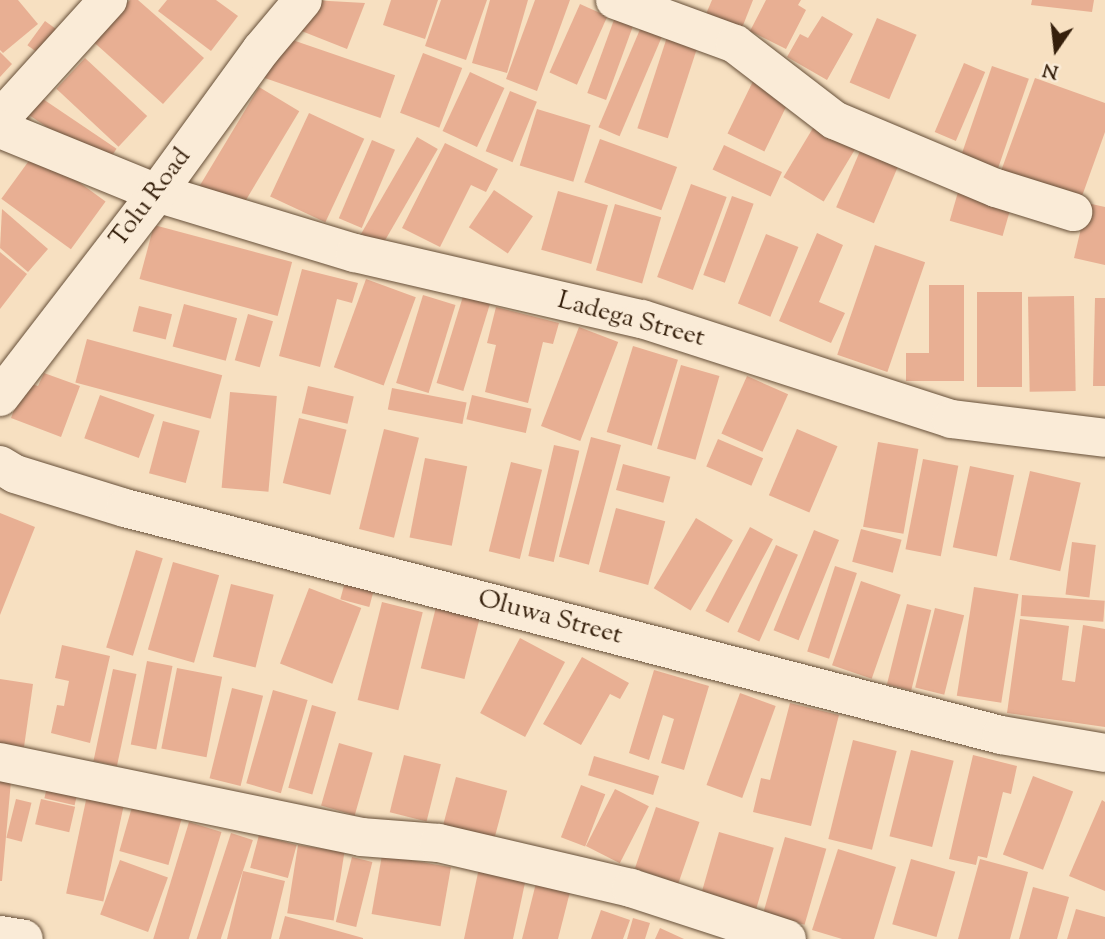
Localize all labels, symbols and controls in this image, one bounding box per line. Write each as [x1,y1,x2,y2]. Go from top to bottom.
north arrow [1021,14,1091,84]
text: N [1040,55,1061,85]
street label: Tolu Road [104,142,198,254]
street label: Ladega Street [554,285,708,355]
street label: Oluwa Street [474,584,626,652]

